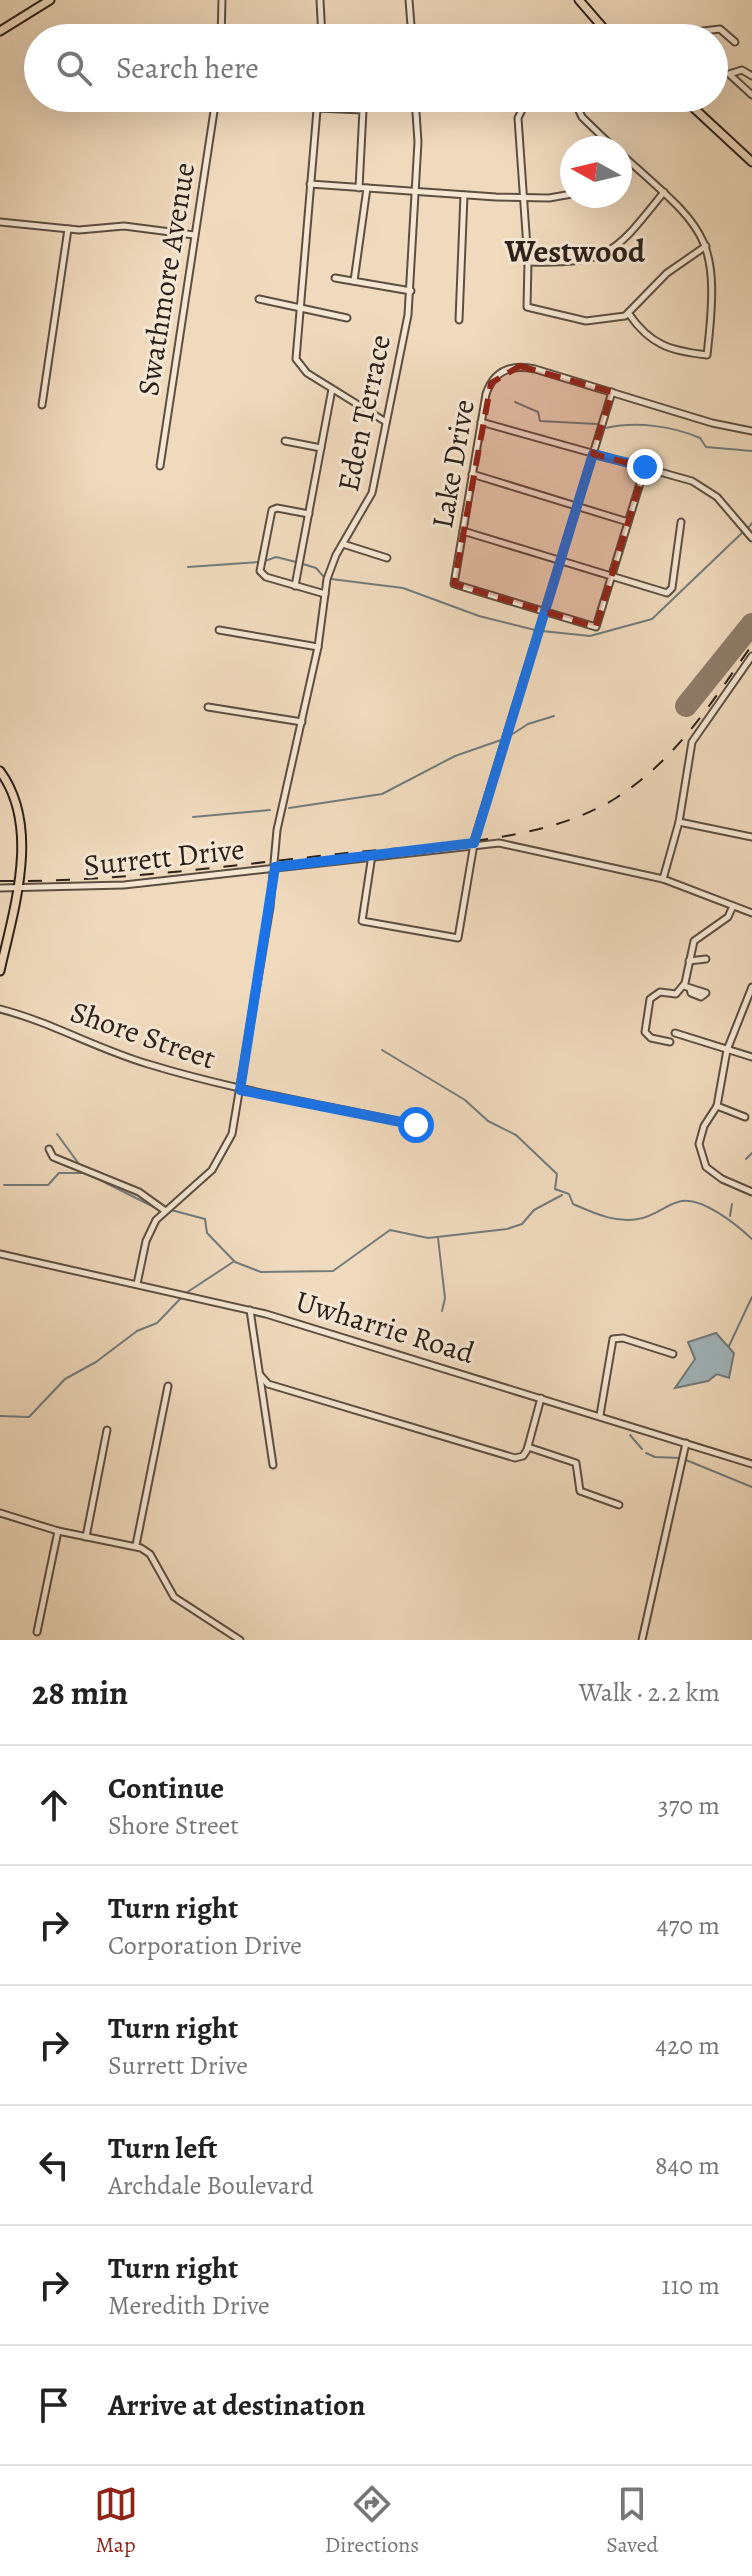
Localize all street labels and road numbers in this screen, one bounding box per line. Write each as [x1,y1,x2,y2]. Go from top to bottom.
street label: Swathmore Avenue [128,159,204,399]
street label: Eden Terrace [328,331,400,495]
street label: Lake Drive [422,396,484,532]
street label: Surrett Drive [82,829,246,885]
street label: Shore Street [65,992,221,1079]
street label: Uwharrie Road [291,1281,480,1373]

